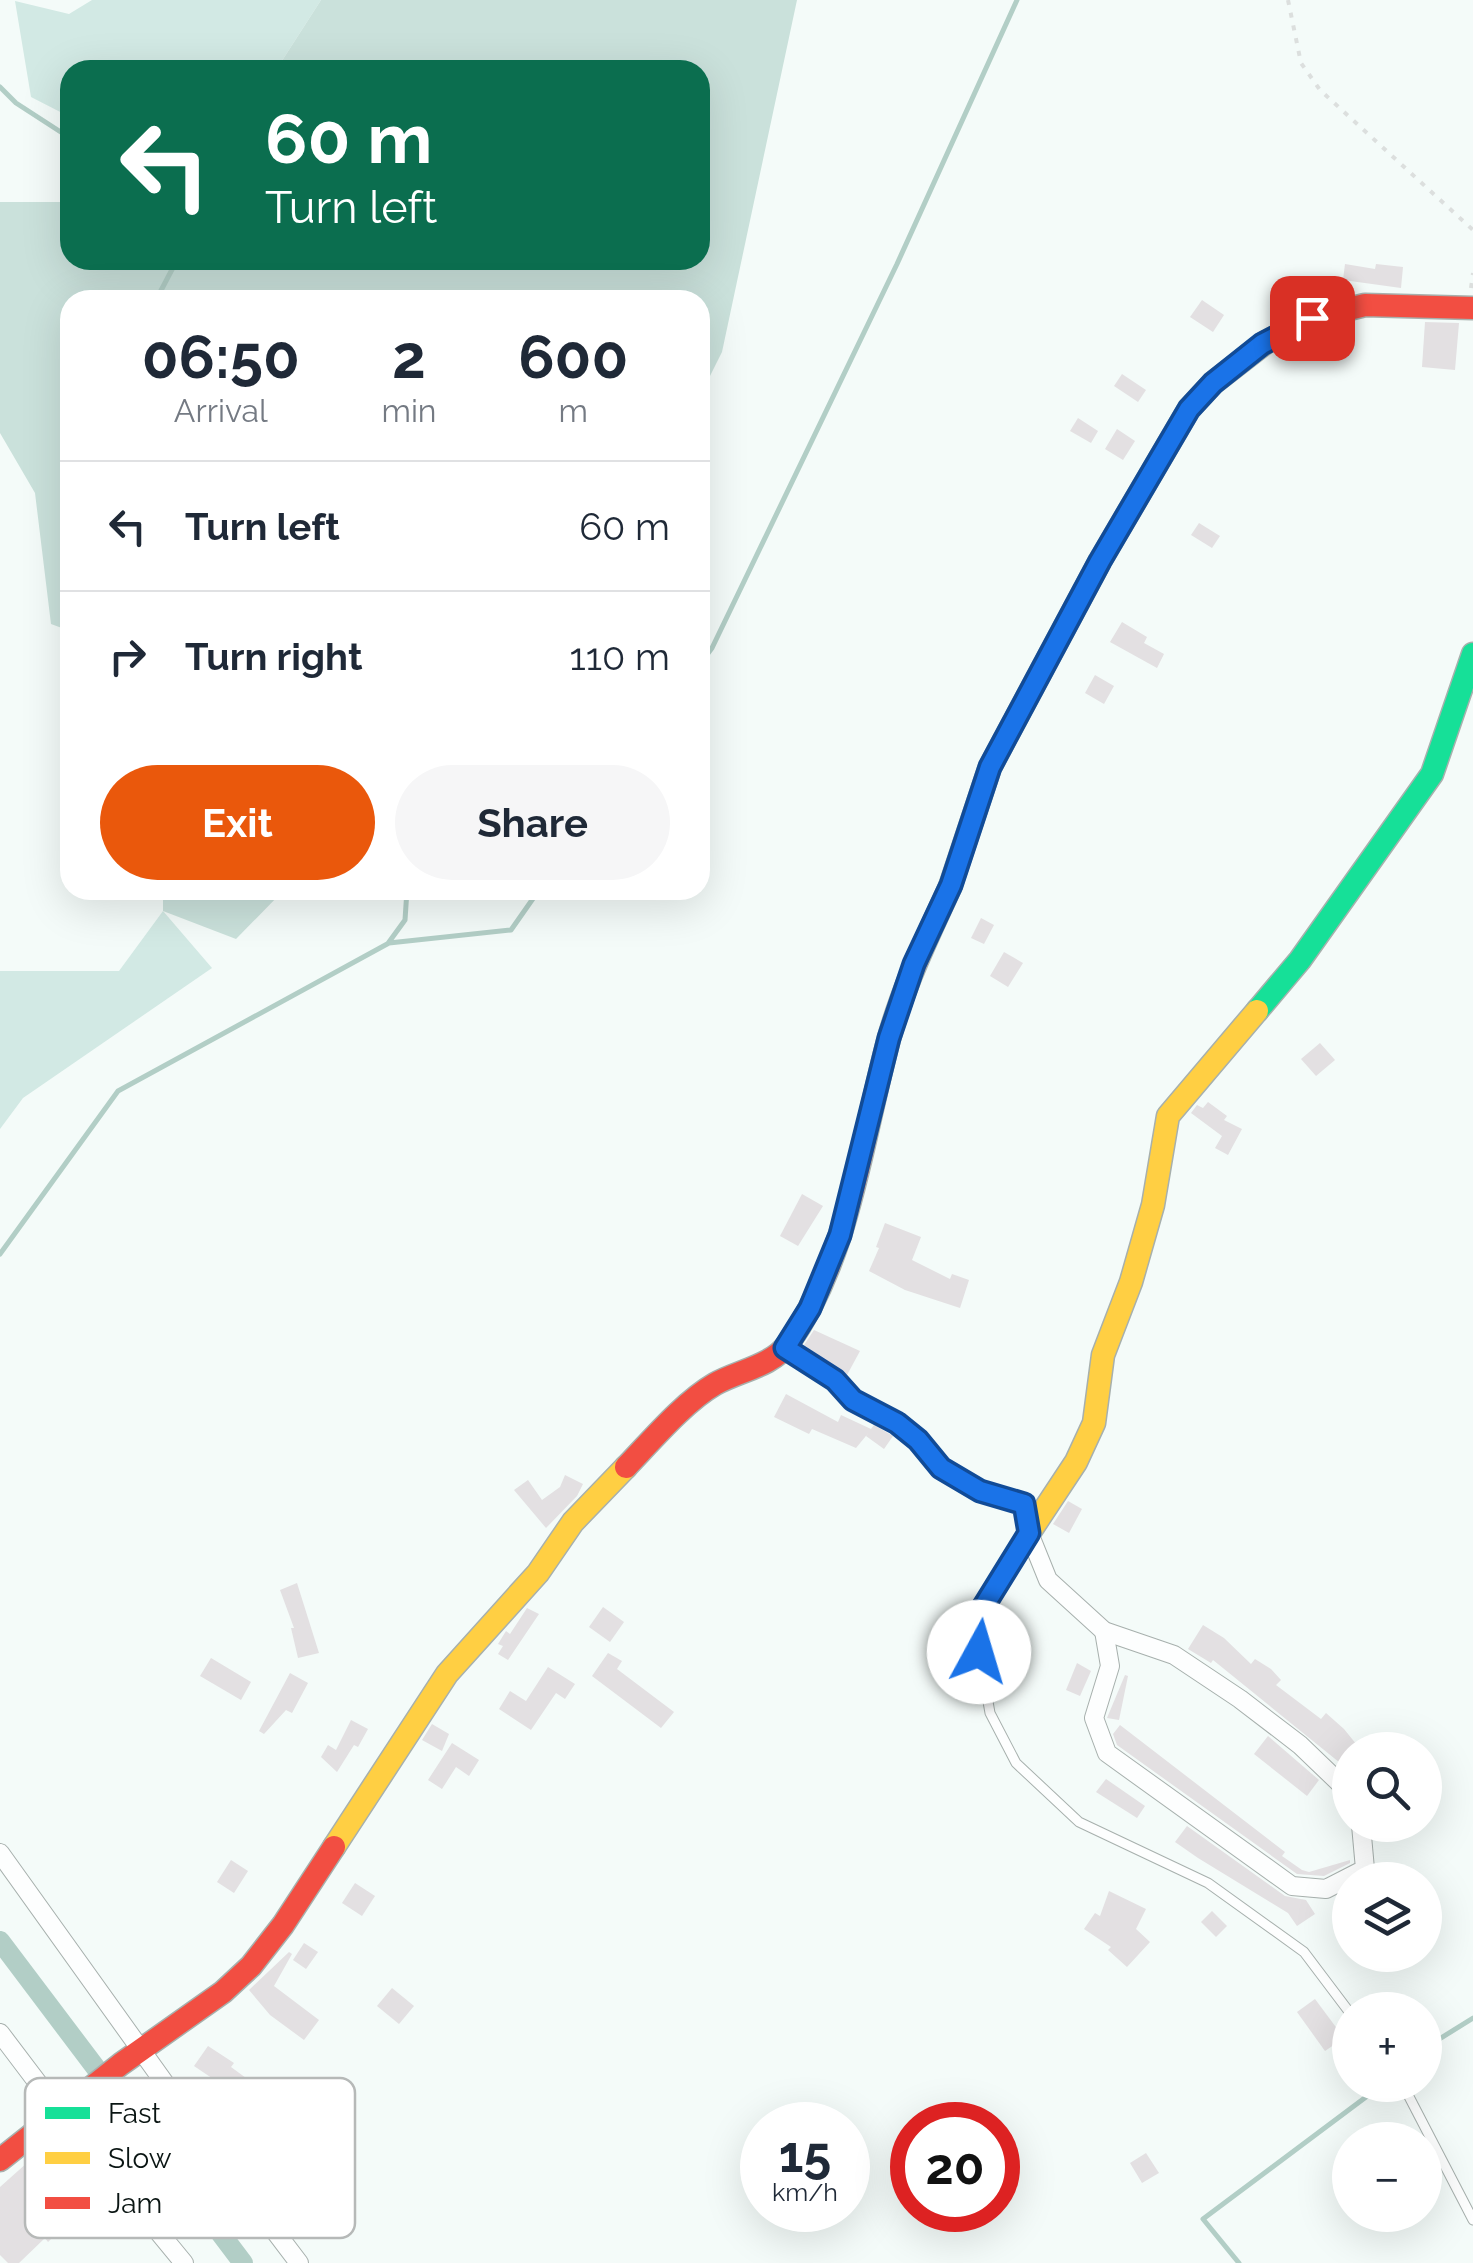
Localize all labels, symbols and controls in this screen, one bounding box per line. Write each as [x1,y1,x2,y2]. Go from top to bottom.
text: 60 m [265,97,432,179]
icon: left [100,100,230,230]
text: Turn left [265,181,437,234]
pin [1270,276,1355,361]
icon: arrive [1285,291,1340,346]
text: 06:50 [142,322,300,392]
text: 2 [392,322,426,392]
text: 600 [518,322,628,392]
text: Arrival [174,392,268,429]
text: min [381,392,437,429]
text: m [559,392,588,429]
icon: left [100,499,155,554]
text: Turn left [185,504,340,549]
text: 60 m [579,504,670,549]
icon: right [100,629,155,684]
text: Turn right [185,634,362,679]
text: 110 m [570,634,670,679]
button: Exit [100,765,375,880]
button: Share [395,765,670,880]
position arrow [927,1600,1031,1704]
map controls [1332,1732,1442,2232]
button: search [1332,1732,1442,1842]
button: layers [1332,1862,1442,1972]
button: + [1332,1992,1442,2102]
legend [25,2078,355,2238]
text: Fast [108,2097,161,2130]
speed limit sign: 20 [890,2102,1020,2232]
button: − [1332,2122,1442,2232]
text: 15 [779,2125,831,2184]
text: Slow [108,2142,172,2175]
text: km/h [772,2177,838,2207]
text: Jam [108,2187,162,2220]

